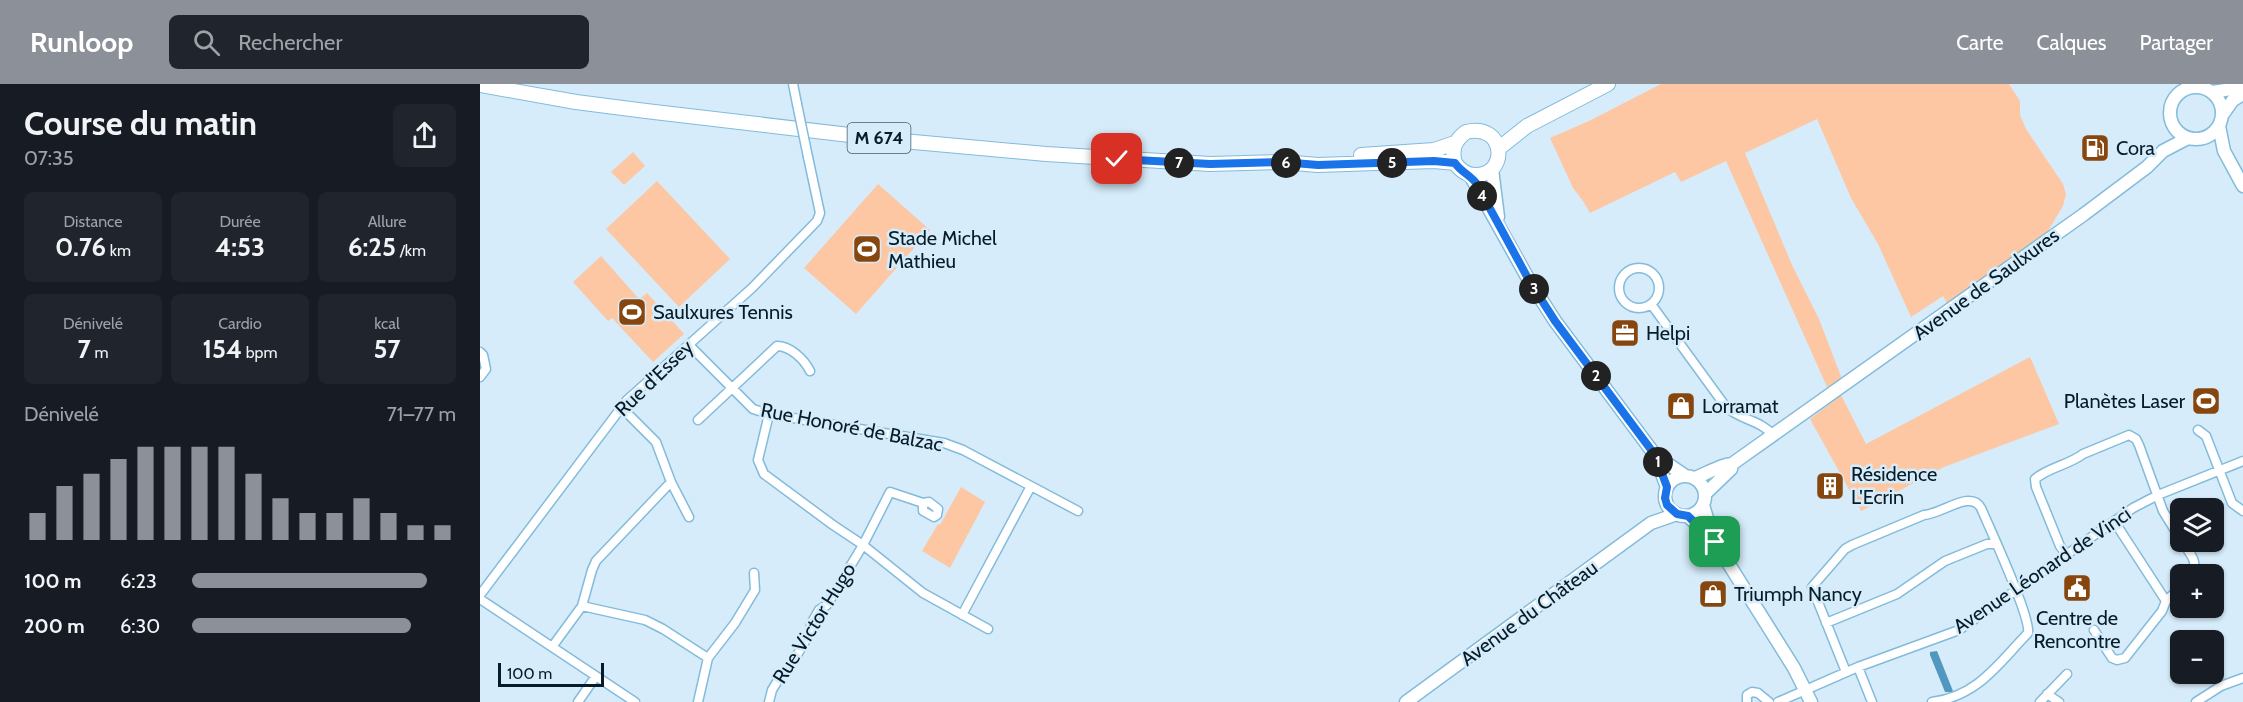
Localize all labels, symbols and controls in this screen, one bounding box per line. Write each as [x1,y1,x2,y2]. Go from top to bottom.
search box [169,15,589,69]
text: Runloop [30,25,133,59]
icon: search [190,26,223,59]
text: Rechercher [238,29,342,56]
text: Carte [1956,30,2004,55]
text: Calques [2037,30,2107,55]
text: Partager [2140,30,2213,55]
text: Course du matin [24,103,257,143]
button: share [393,104,456,167]
road number: M 674 [848,123,910,153]
fuel station icon: Cora [2079,132,2111,164]
pin [1091,133,1142,184]
place label: Cora [2116,136,2155,160]
icon: check [1100,142,1133,175]
text: 07:35 [24,146,74,170]
pin: 7 [1164,148,1194,178]
pin: 6 [1271,148,1301,178]
pin: 5 [1377,148,1407,178]
text: 7 [1175,153,1183,172]
text: 6 [1282,153,1291,172]
text: 5 [1388,153,1396,172]
pin: 4 [1467,181,1497,211]
text: 4 [1477,186,1487,205]
text: Distance [64,212,122,231]
text: Durée [219,212,261,231]
text: Allure [368,212,406,231]
street label: Avenue de Saulxures [1908,223,2064,345]
place label: Stade Michel Mathieu [888,226,997,273]
text: 0.76 [55,231,106,263]
text: 4:53 [215,231,265,263]
text: 6:25 [348,231,396,263]
sports icon: Stade Michel Mathieu [851,233,883,265]
text: km [106,241,131,260]
text: /km [396,241,426,260]
pin: 3 [1519,274,1549,304]
text: 3 [1530,279,1538,298]
sports icon: Saulxures Tennis [616,296,648,328]
place label: Saulxures Tennis [653,300,793,324]
text: Dénivelé [63,314,123,333]
text: Cardio [218,314,262,333]
text: kcal [374,314,400,333]
office icon: Helpi [1609,317,1641,349]
place label: Helpi [1646,321,1690,345]
text: 7 [78,333,91,365]
text: 154 [202,333,242,365]
text: 57 [373,333,401,365]
street label: Rue d'Essey [610,335,698,421]
text: m [91,343,108,362]
text: bpm [242,343,278,362]
pin: 2 [1581,361,1611,391]
text: 2 [1592,366,1600,385]
sports icon: Planètes Laser [2190,385,2222,417]
place label: Planètes Laser [2064,389,2186,413]
shop icon: Lorramat [1665,390,1697,422]
place label: Lorramat [1702,394,1779,418]
street label: Rue Honoré de Balzac [759,398,945,456]
text: Dénivelé [24,402,99,426]
text: 71–77 m [387,402,456,426]
pin: 1 [1643,447,1673,477]
text: 1 [1655,452,1661,471]
place label: Résidence L'Ecrin [1851,462,1937,509]
building icon: Résidence L'Ecrin [1814,470,1846,502]
map controls [2170,498,2224,684]
button: layers [2170,498,2224,552]
street label: Avenue Léonard de Vinci [1949,502,2135,638]
pin [1689,516,1740,567]
icon: arrive [1698,525,1731,558]
street label: Avenue du Château [1456,555,1602,671]
street label: Rue Victor Hugo [767,558,861,688]
button: + [2170,564,2224,618]
text: 100 m [24,569,82,593]
text: 6:23 [120,569,157,593]
public building icon: Centre de Rencontre [2061,572,2093,604]
shop icon: Triumph Nancy [1697,578,1729,610]
place label: Triumph Nancy [1734,582,1862,606]
place label: Centre de Rencontre [2033,606,2121,653]
text: 200 m [24,614,85,638]
text: 6:30 [120,614,160,638]
button: − [2170,630,2224,684]
scale bar [498,660,604,688]
text: 100 m [507,664,552,683]

